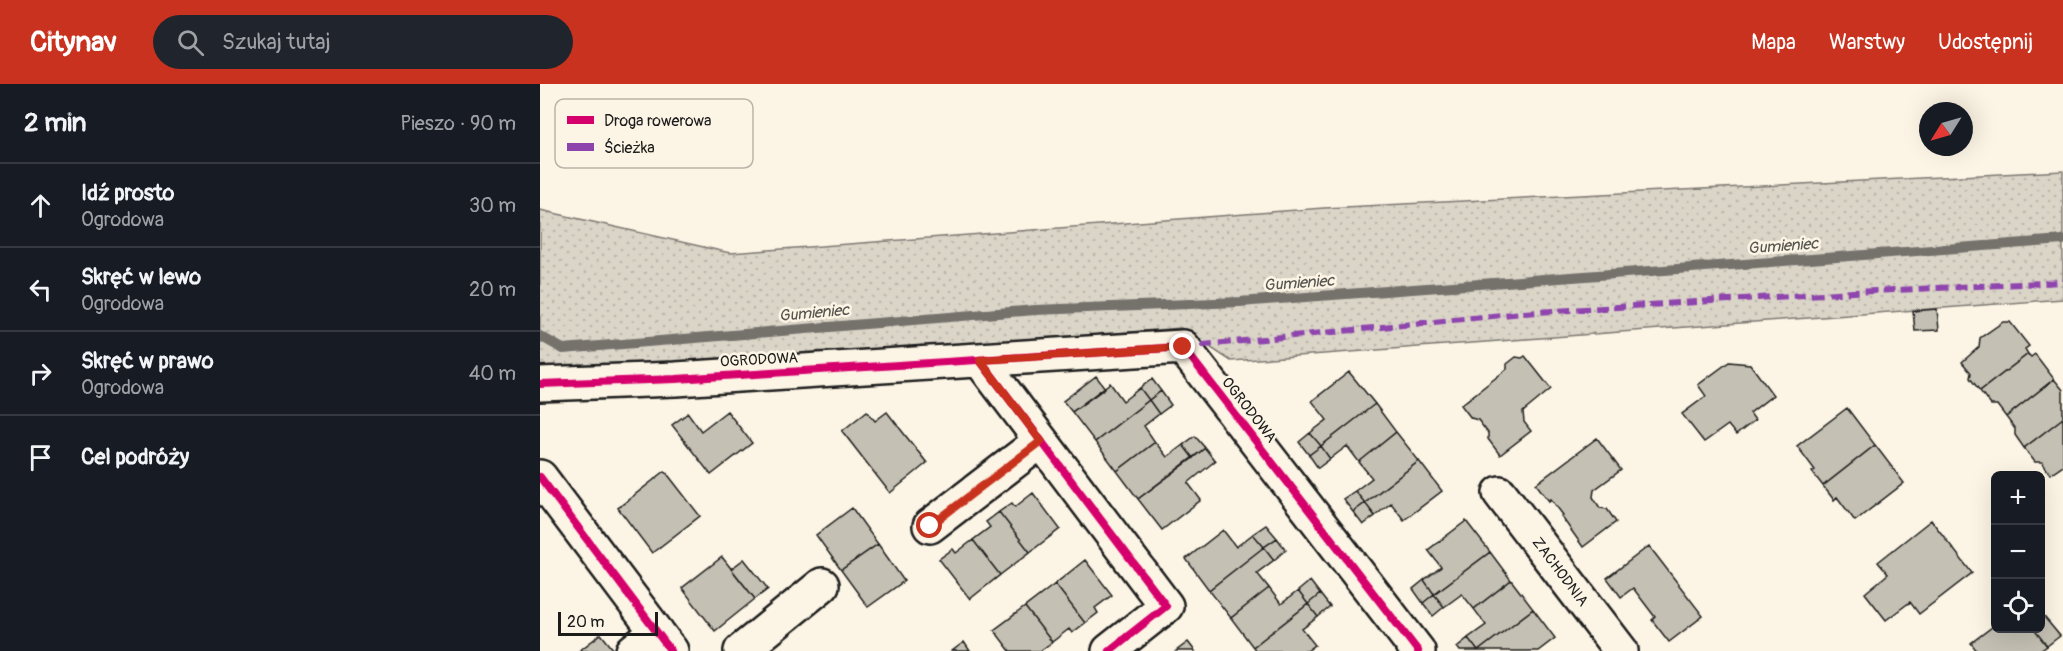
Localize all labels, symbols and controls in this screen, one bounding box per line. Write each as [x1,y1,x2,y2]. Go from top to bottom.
search box [153,15,573,69]
text: Citynav [30,25,117,60]
icon: search [174,26,207,59]
text: Szukaj tutaj [222,28,331,56]
text: Mapa [1751,29,1796,56]
text: Warstwy [1829,29,1905,56]
text: Udostępnij [1938,29,2033,56]
legend [555,99,753,168]
north arrow [1919,102,1973,156]
text: 2 min [24,107,86,139]
text: Pieszo · 90 m [400,111,516,136]
text: Droga rowerowa [604,111,712,131]
text: Ścieżka [604,138,655,158]
text: Idź prosto [81,179,174,207]
icon: ahead [24,189,57,222]
text: 30 m [469,193,516,218]
text: Ogrodowa [81,207,164,232]
water label: Gumieniec [1747,233,1820,258]
text: Skręć w lewo [81,263,201,291]
water label: Gumieniec [1263,270,1336,295]
icon: left [24,273,57,306]
text: 20 m [469,277,516,302]
text: Ogrodowa [81,291,164,316]
water label: Gumieniec [778,300,851,326]
route end [1169,333,1195,359]
text: Skręć w prawo [81,347,214,375]
street label: OGRODOWA [719,348,799,372]
icon: right [24,357,57,390]
text: 40 m [469,361,516,386]
street label: OGRODOWA [1217,373,1281,447]
text: Ogrodowa [81,375,164,400]
icon: arrive [24,441,57,474]
text: Cel podróży [81,443,189,471]
map controls [1991,471,2045,633]
button: + [1991,471,2045,525]
route start [916,512,942,538]
button: − [1991,525,2045,579]
street label: ZACHODNIA [1528,534,1592,611]
button: locate [1991,579,2045,633]
scale bar [558,609,658,636]
text: 20 m [567,612,605,632]

